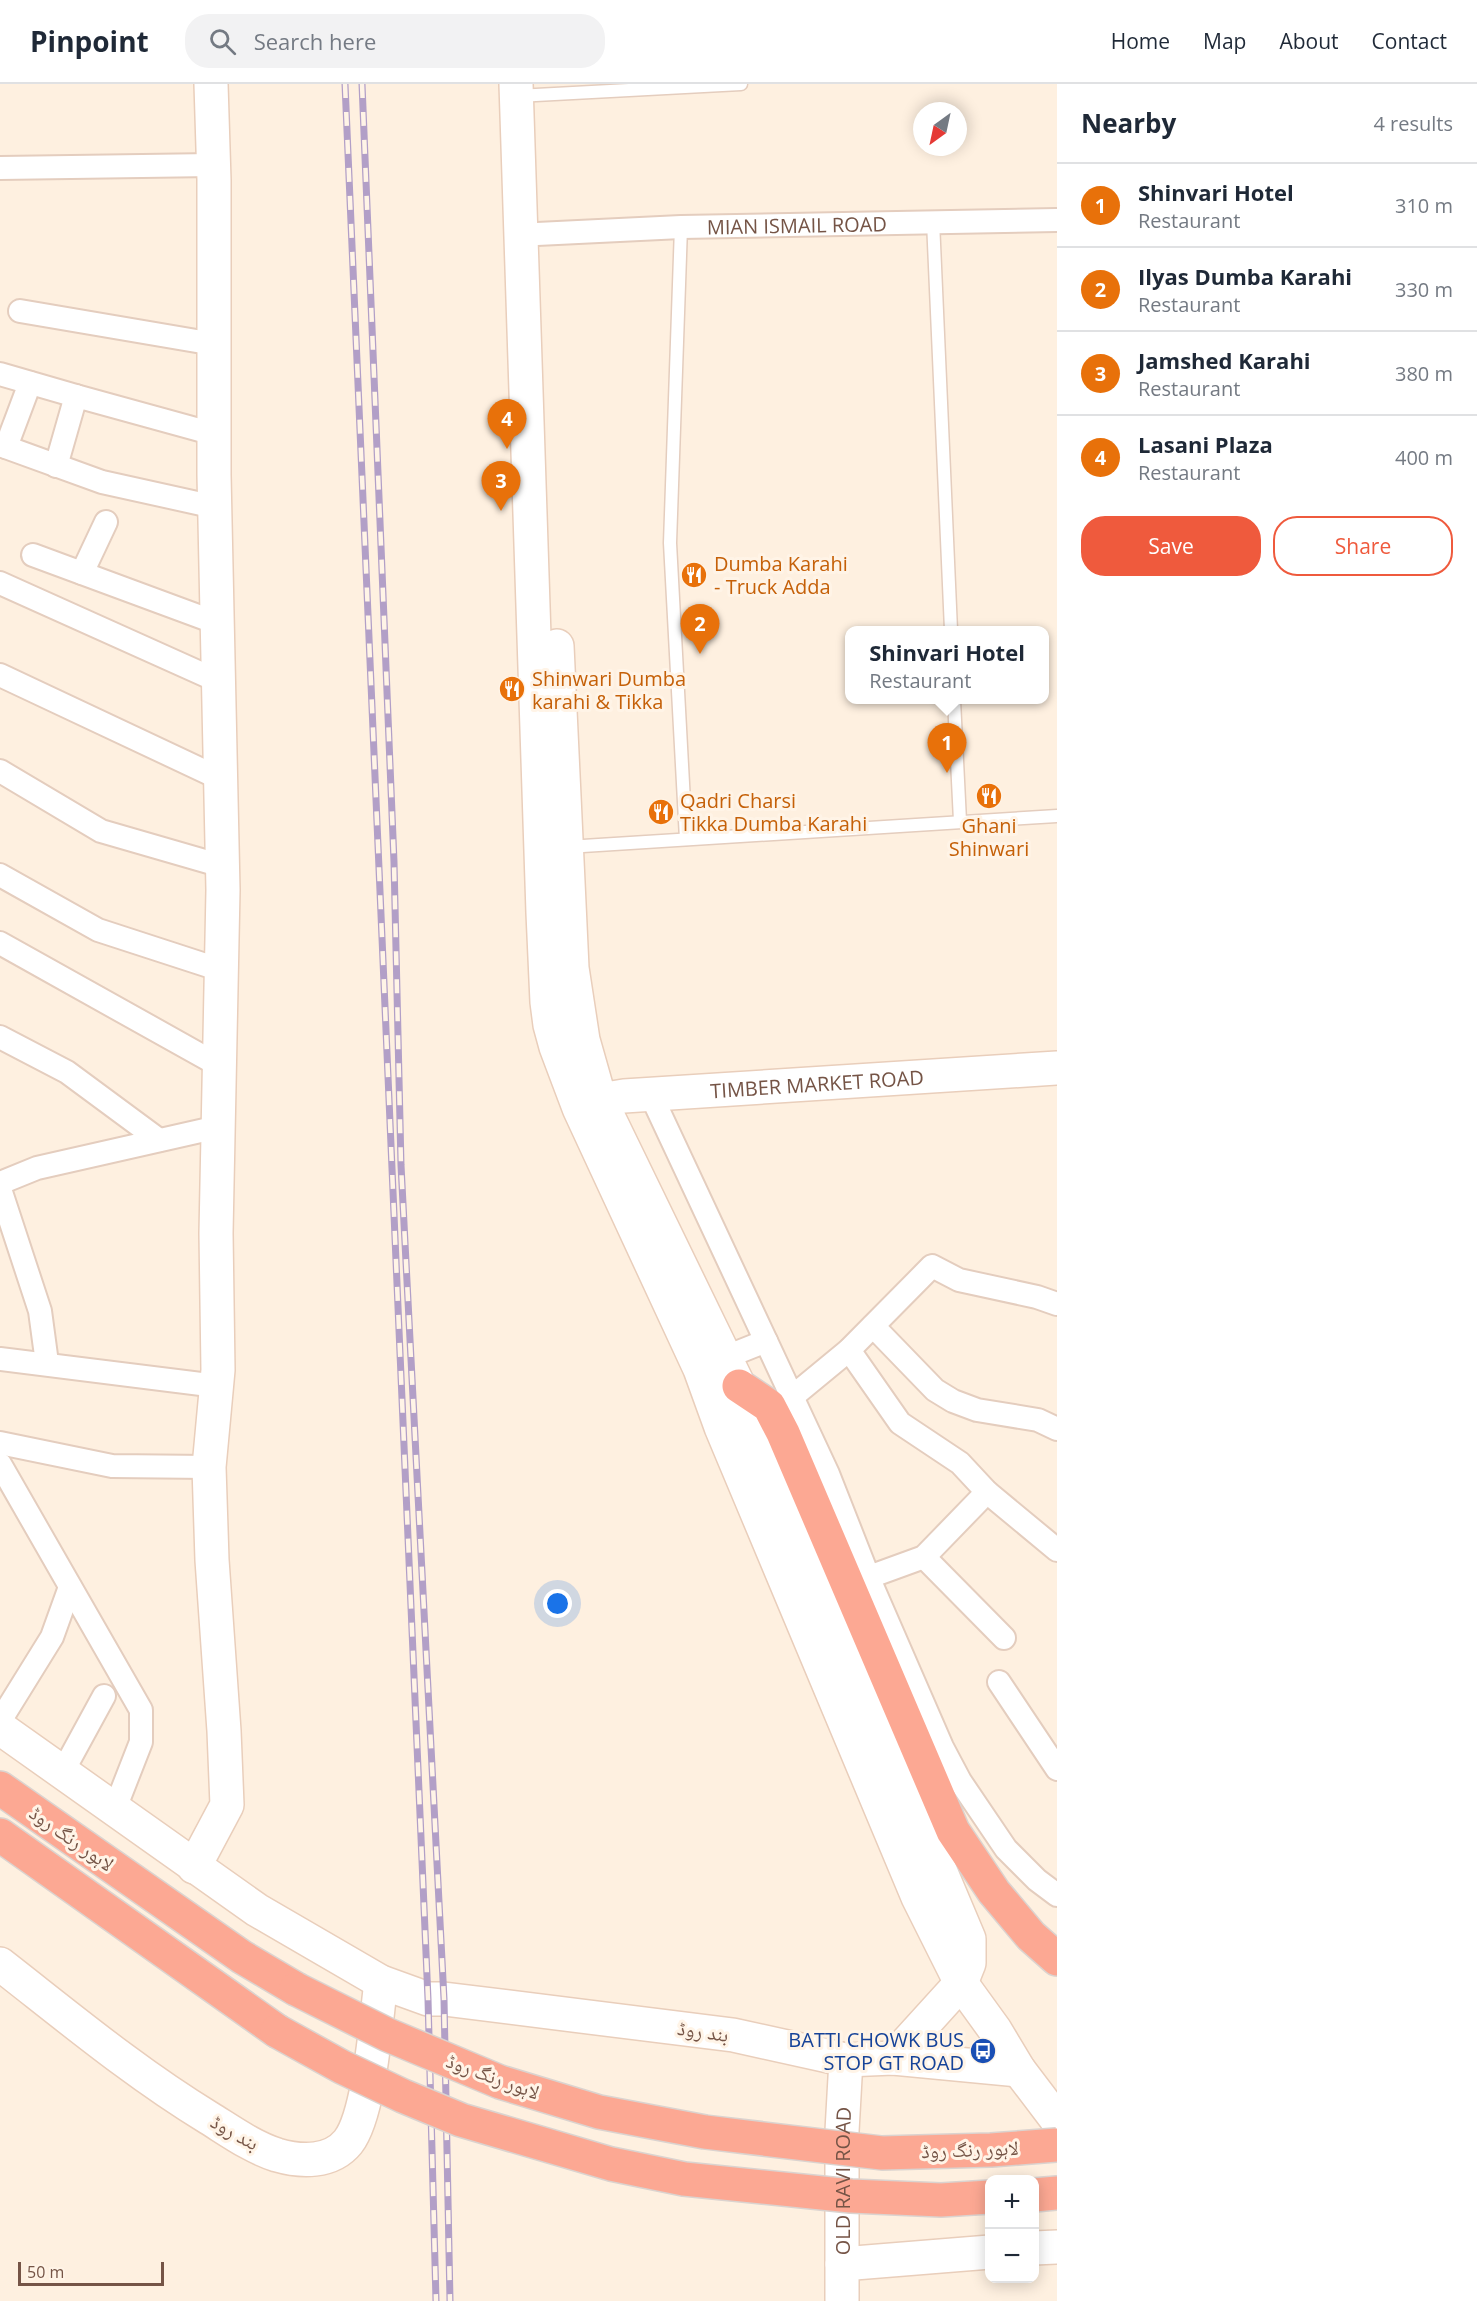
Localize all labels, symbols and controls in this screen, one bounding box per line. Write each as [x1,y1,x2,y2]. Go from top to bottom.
search box [185,14,605,68]
text: Pinpoint [30,22,149,60]
icon: search [206,25,239,58]
text: Search here [254,26,376,56]
text: Home [1111,27,1170,55]
text: Map [1203,27,1246,55]
text: About [1279,27,1339,55]
text: Contact [1372,27,1447,55]
north arrow [913,102,967,156]
text: Nearby [1081,105,1176,141]
text: 4 results [1373,110,1453,137]
text: Shinvari Hotel [1138,177,1294,207]
text: 1 [1095,192,1106,219]
text: 310 m [1395,192,1453,219]
text: Restaurant [1138,207,1240,234]
street label: MIAN ISMAIL ROAD [707,210,887,240]
text: Ilyas Dumba Karahi [1138,261,1352,291]
text: 2 [1095,276,1106,303]
text: 330 m [1395,276,1453,303]
text: Restaurant [1138,291,1240,318]
text: Jamshed Karahi [1138,345,1311,375]
text: 3 [1095,360,1106,387]
text: 380 m [1395,360,1453,387]
text: Restaurant [1138,375,1240,402]
pin: 4 [488,400,526,449]
text: Lasani Plaza [1138,429,1273,459]
text: 4 [1095,444,1106,471]
text: 400 m [1395,444,1453,471]
text: Restaurant [1138,459,1240,486]
pin: 3 [482,462,520,511]
button: Save [1081,516,1261,576]
button: Share [1273,516,1453,576]
place label: Dumba Karahi - Truck Adda [714,550,848,600]
restaurant icon: Dumba Karahi - Truck Adda [679,560,709,590]
pin: 2 [680,604,720,654]
popup [845,626,1049,704]
text: Shinvari Hotel [869,637,1025,667]
place label: Shinwari Dumba karahi & Tikka [532,665,686,715]
text: Restaurant [869,667,971,694]
restaurant icon: Shinwari Dumba karahi & Tikka [497,674,527,704]
pin: 1 [928,724,966,773]
restaurant icon: Ghani Shinwari [974,781,1004,811]
place label: Qadri Charsi Tikka Dumba Karahi [680,787,867,837]
restaurant icon: Qadri Charsi Tikka Dumba Karahi [646,797,676,827]
place label: Ghani Shinwari [949,812,1029,862]
street label: TIMBER MARKET ROAD [709,1063,925,1104]
your location [543,1589,572,1618]
street label: لاہور رنگ روڈ [24,1799,120,1877]
street label: بند روڈ [676,2014,730,2048]
place label: BATTI CHOWK BUS STOP GT ROAD [788,2026,964,2076]
bus stop icon: BATTI CHOWK BUS STOP GT ROAD [968,2036,998,2066]
street label: لاہور رنگ روڈ [443,2047,543,2105]
street label: OLD RAVI ROAD [828,2106,857,2255]
street label: بند روڈ [206,2108,264,2156]
street label: لاہور رنگ روڈ [921,2134,1019,2164]
map controls [985,2175,1039,2283]
button: + [985,2175,1039,2229]
button: − [985,2229,1039,2283]
scale bar [18,2259,164,2286]
text: 50 m [27,2261,64,2283]

